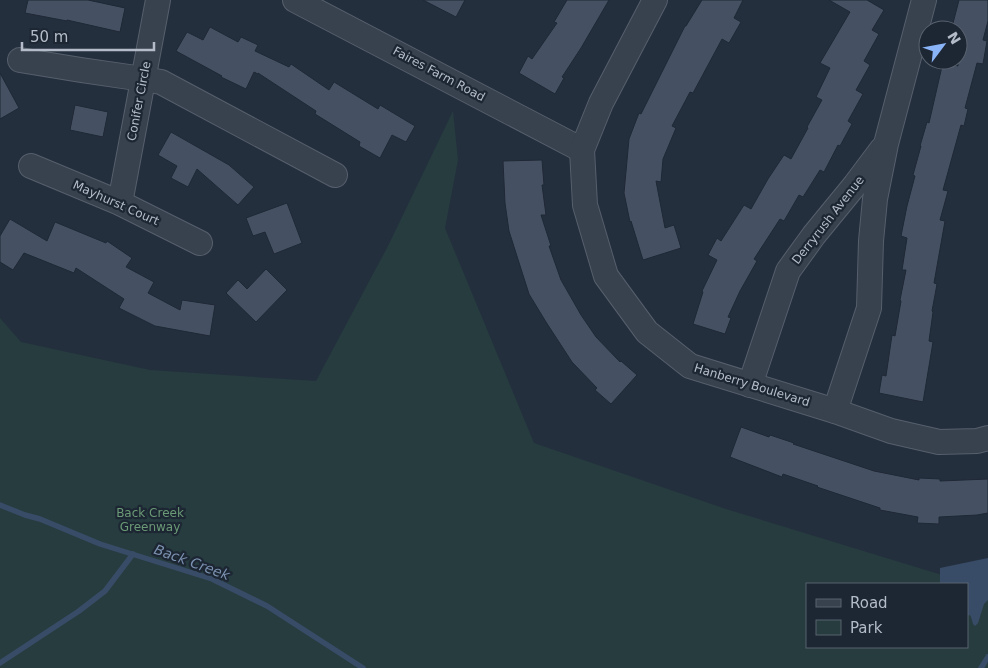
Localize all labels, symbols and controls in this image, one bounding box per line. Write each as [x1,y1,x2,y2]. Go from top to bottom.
scale bar [22,20,155,52]
north arrow [918,20,968,70]
text: 50 m [30,28,68,46]
text: N [944,29,964,47]
street label: Faires Farm Road [391,44,487,104]
street label: Conifer Circle [124,60,154,142]
street label: Derryrush Avenue [789,173,867,267]
street label: Mayhurst Court [71,178,161,228]
street label: Hanberry Boulevard [692,361,812,409]
park label: Back Creek Greenway [116,506,184,534]
water label: Back Creek [152,541,233,583]
legend [806,583,968,648]
text: Road [850,594,888,612]
text: Park [850,619,883,637]

